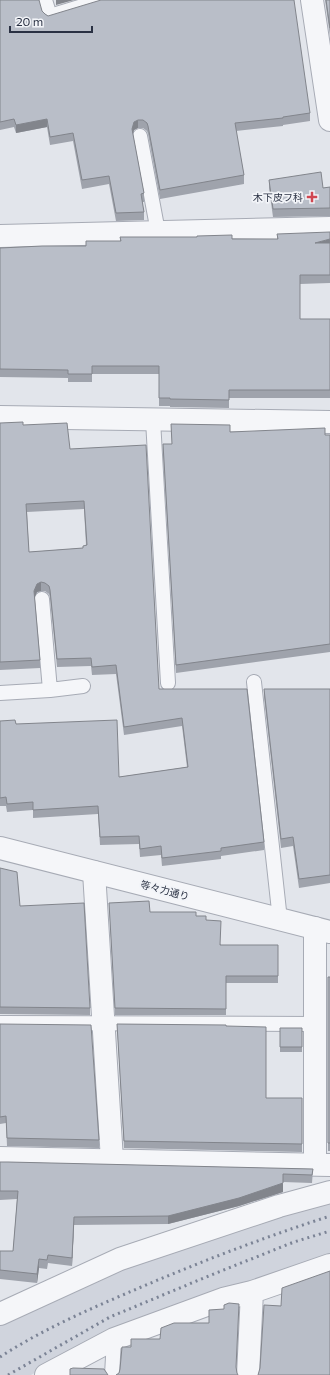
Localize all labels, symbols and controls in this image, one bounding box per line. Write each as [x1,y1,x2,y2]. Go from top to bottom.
scale bar [10,8,92,34]
text: 20 m [16,14,43,28]
place label: 木下皮フ科 [253,191,303,203]
marker: 木下皮フ科 [306,191,318,203]
street label: 等々力通り [139,878,191,902]

